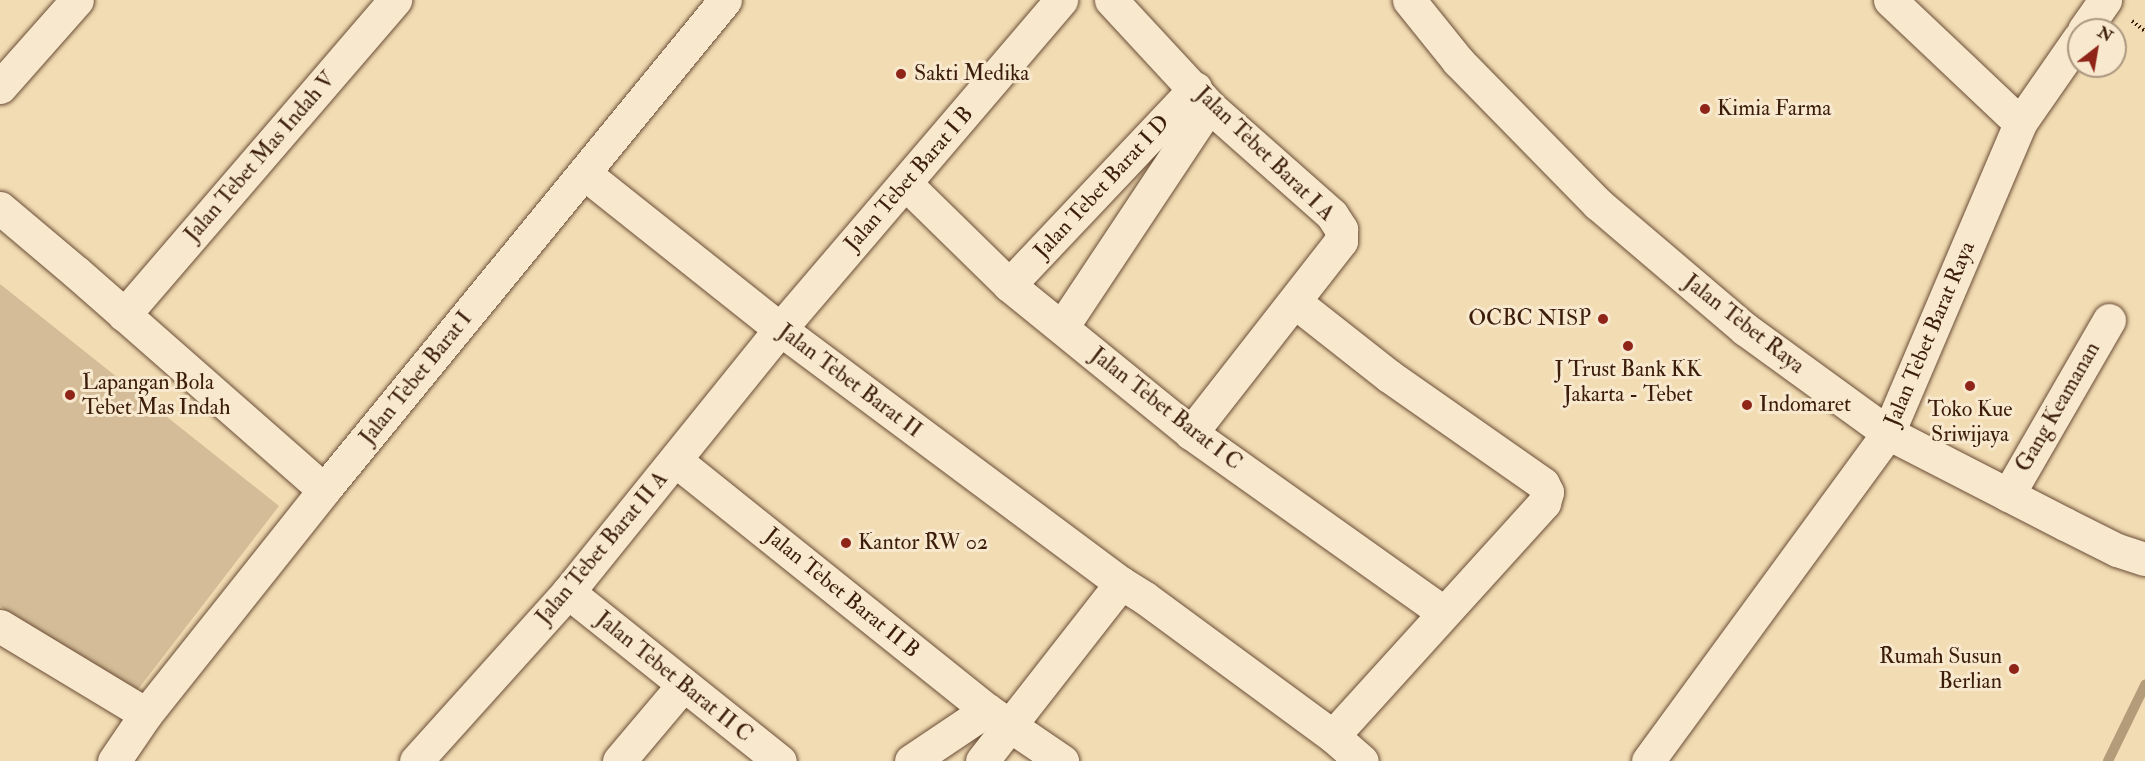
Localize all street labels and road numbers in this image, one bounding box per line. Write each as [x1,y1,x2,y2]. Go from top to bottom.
street label: Jalan Tebet Mas Indah V [179,67,341,247]
street label: Jalan Tebet Barat I A [1190,81,1340,227]
street label: Jalan Tebet Barat I B [839,101,979,257]
street label: Jalan Tebet Barat I D [1029,110,1175,264]
street label: Jalan Tebet Barat Raya [1879,238,1981,430]
street label: Jalan Tebet Raya [1678,269,1810,379]
street label: Jalan Tebet Barat I [354,306,478,450]
street label: Jalan Tebet Barat II [773,318,927,444]
street label: Gang Keamanan [2010,337,2106,477]
street label: Jalan Tebet Barat I C [1085,342,1247,476]
street label: Jalan Tebet Barat II A [530,466,674,630]
street label: Jalan Tebet Barat II B [759,522,925,664]
street label: Jalan Tebet Barat II C [590,606,758,748]

